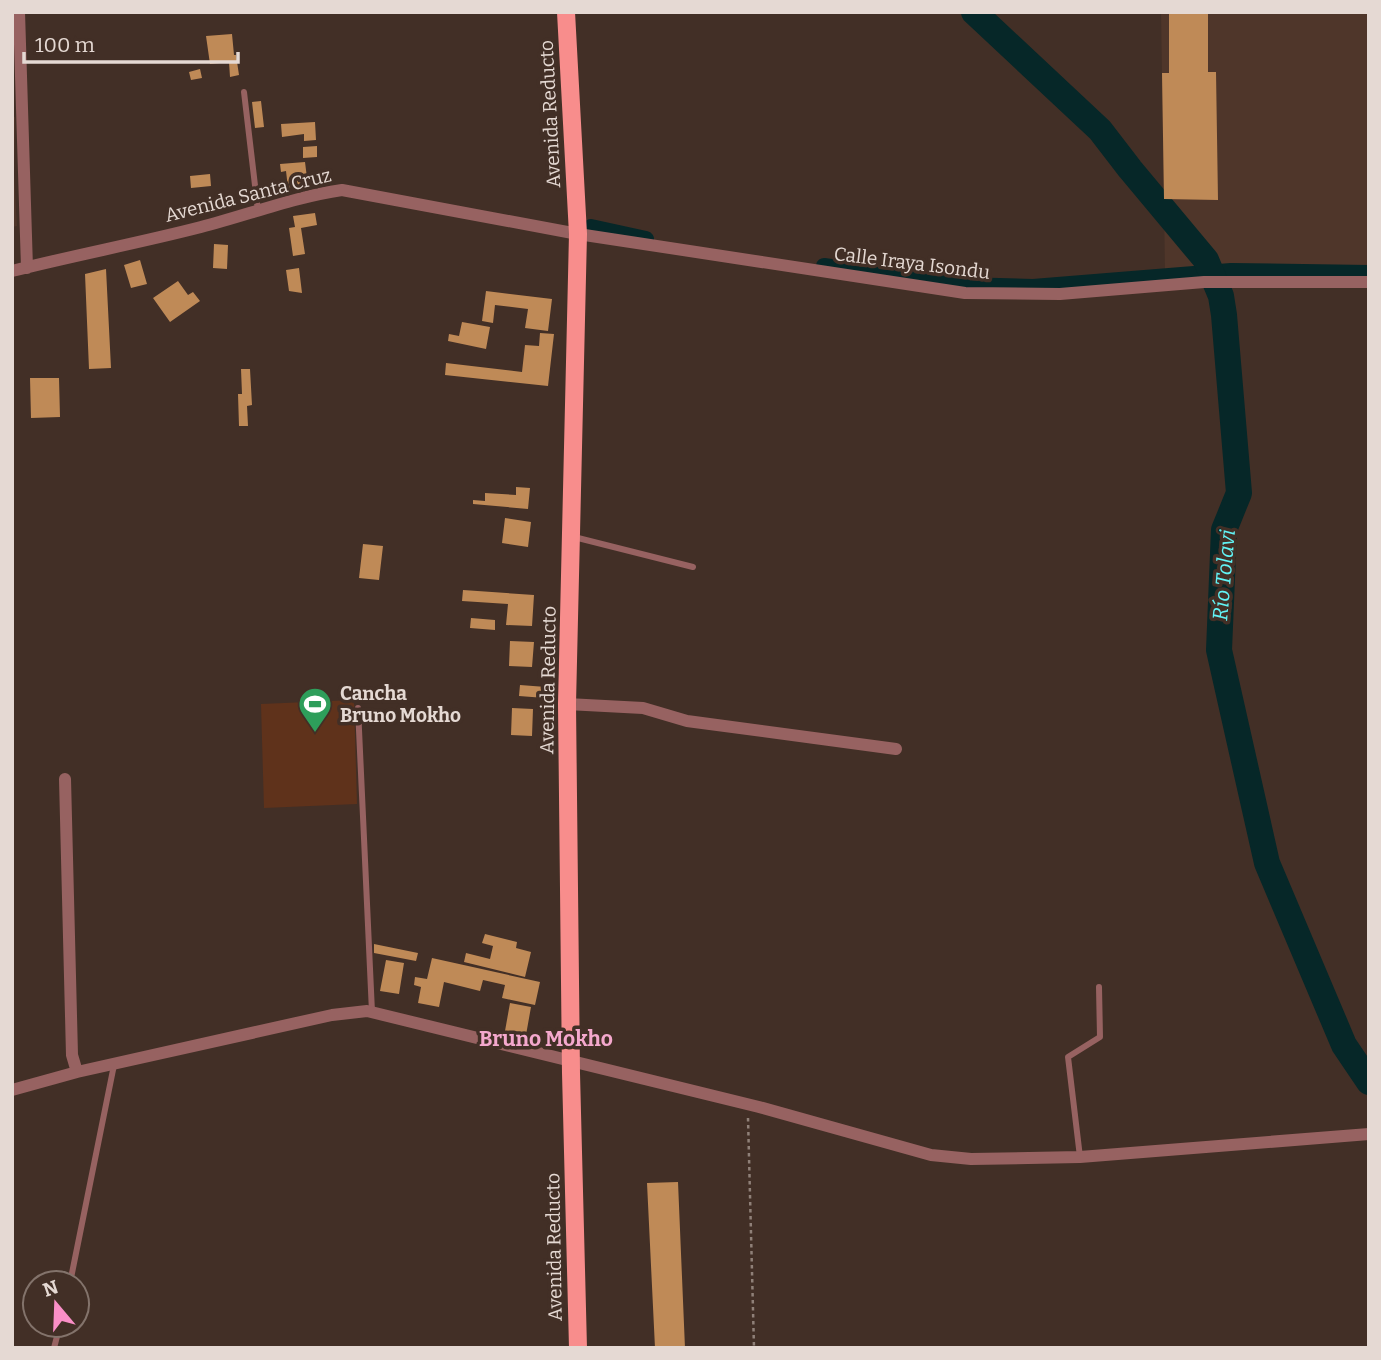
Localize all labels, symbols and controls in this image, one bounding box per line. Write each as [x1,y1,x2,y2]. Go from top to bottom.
scale bar [24,21,238,65]
text: 100 m [35,32,95,58]
street label: Avenida Reducto [535,39,565,189]
street label: Avenida Santa Cruz [163,163,333,227]
street label: Calle Iraya Isondu [833,242,992,284]
water label: Río Tolavi [1207,528,1241,622]
street label: Avenida Reducto [535,606,561,754]
place label: Cancha Bruno Mokho [340,682,461,727]
sports icon: Cancha Bruno Mokho [296,685,334,734]
district label: Bruno Mokho [479,1026,613,1052]
street label: Avenida Reducto [541,1173,567,1321]
north arrow [21,1269,91,1339]
text: N [40,1275,62,1302]

